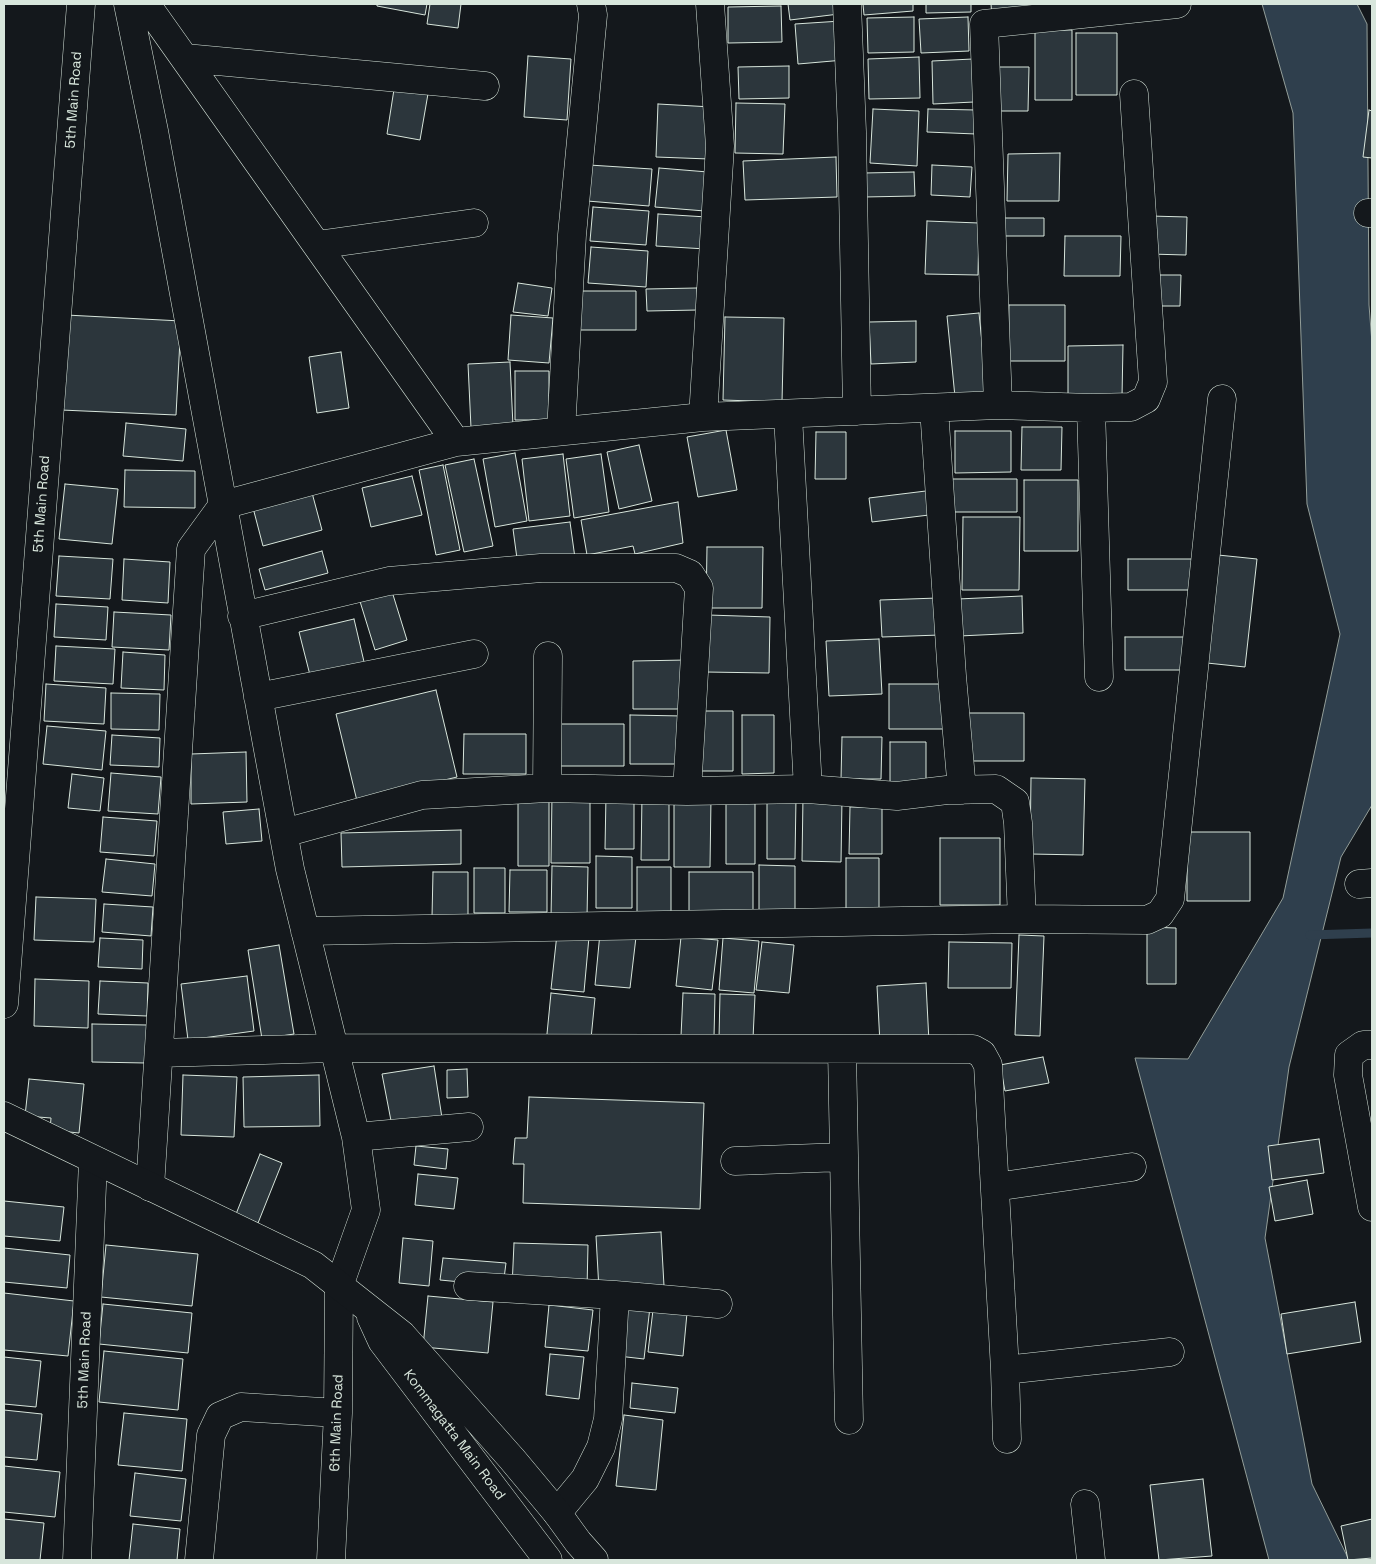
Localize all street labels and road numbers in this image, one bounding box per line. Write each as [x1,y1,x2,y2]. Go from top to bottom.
street label: 5th Main Road [62,51,86,149]
street label: 5th Main Road [30,455,54,553]
street label: 5th Main Road [75,1311,95,1409]
street label: Kommagatta Main Road [400,1367,508,1503]
street label: 6th Main Road [327,1374,347,1472]

